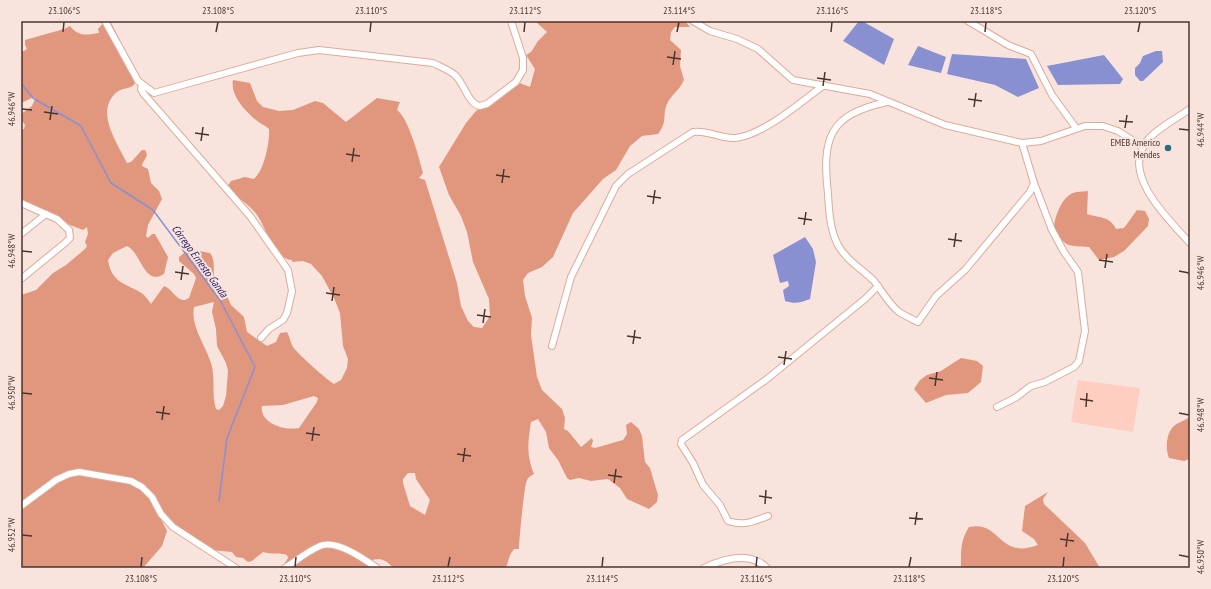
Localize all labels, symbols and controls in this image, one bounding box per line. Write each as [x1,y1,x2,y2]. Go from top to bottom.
text: 23.106°S [48,4,80,17]
text: 23.108°S [202,4,234,17]
text: 23.110°S [355,4,387,17]
text: 23.112°S [509,4,541,17]
text: 23.114°S [663,4,695,17]
text: 23.116°S [816,4,848,17]
text: 23.118°S [970,4,1002,17]
text: 23.120°S [1124,4,1156,17]
text: 46.946°W [5,92,18,126]
text: 46.944°W [1194,113,1207,147]
place label: EMEB Americo Mendes [1111,136,1161,161]
marker: EMEB Americo Mendes [1163,143,1173,153]
water label: Córrego Ernesto Ganda [169,222,231,301]
text: 46.948°W [5,234,18,268]
text: 46.946°W [1194,256,1207,290]
text: 46.950°W [5,376,18,410]
text: 46.948°W [1194,398,1207,432]
text: 46.952°W [5,518,18,552]
text: 46.950°W [1194,540,1207,574]
text: 23.108°S [125,572,157,585]
text: 23.110°S [279,572,311,585]
text: 23.112°S [432,572,464,585]
text: 23.114°S [586,572,618,585]
text: 23.116°S [740,572,772,585]
text: 23.118°S [893,572,925,585]
text: 23.120°S [1047,572,1079,585]

